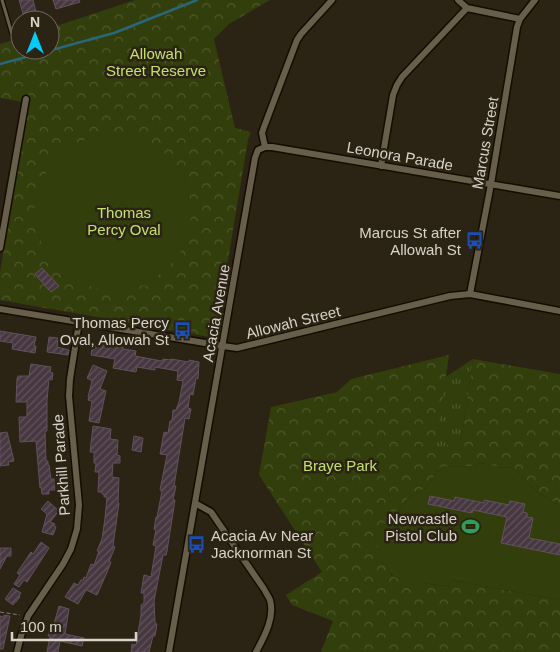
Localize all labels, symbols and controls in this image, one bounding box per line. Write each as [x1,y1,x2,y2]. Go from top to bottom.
north arrow [10,10,60,60]
text: N [30,14,40,30]
park label: Allowah Street Reserve [106,45,206,79]
street label: Marcus Street [469,95,502,190]
street label: Leonora Parade [346,138,454,174]
park label: Thomas Percy Oval [87,204,161,238]
place label: Marcus St after Allowah St [359,224,462,258]
bus stop icon: Marcus St after Allowah St [465,231,485,251]
street label: Acacia Avenue [199,263,233,363]
street label: Allowah Street [244,302,343,342]
place label: Thomas Percy Oval, Allowah St [60,314,170,348]
bus stop icon: Thomas Percy Oval, Allowah St [173,321,193,341]
street label: Parkhill Parade [49,414,73,516]
park label: Braye Park [303,457,378,474]
place label: Newcastle Pistol Club [385,510,457,544]
sports icon: Newcastle Pistol Club [461,517,481,537]
place label: Acacia Av Near Jacknorman St [211,527,313,561]
bus stop icon: Acacia Av Near Jacknorman St [187,534,207,554]
scale bar [12,610,136,642]
text: 100 m [20,618,62,635]

